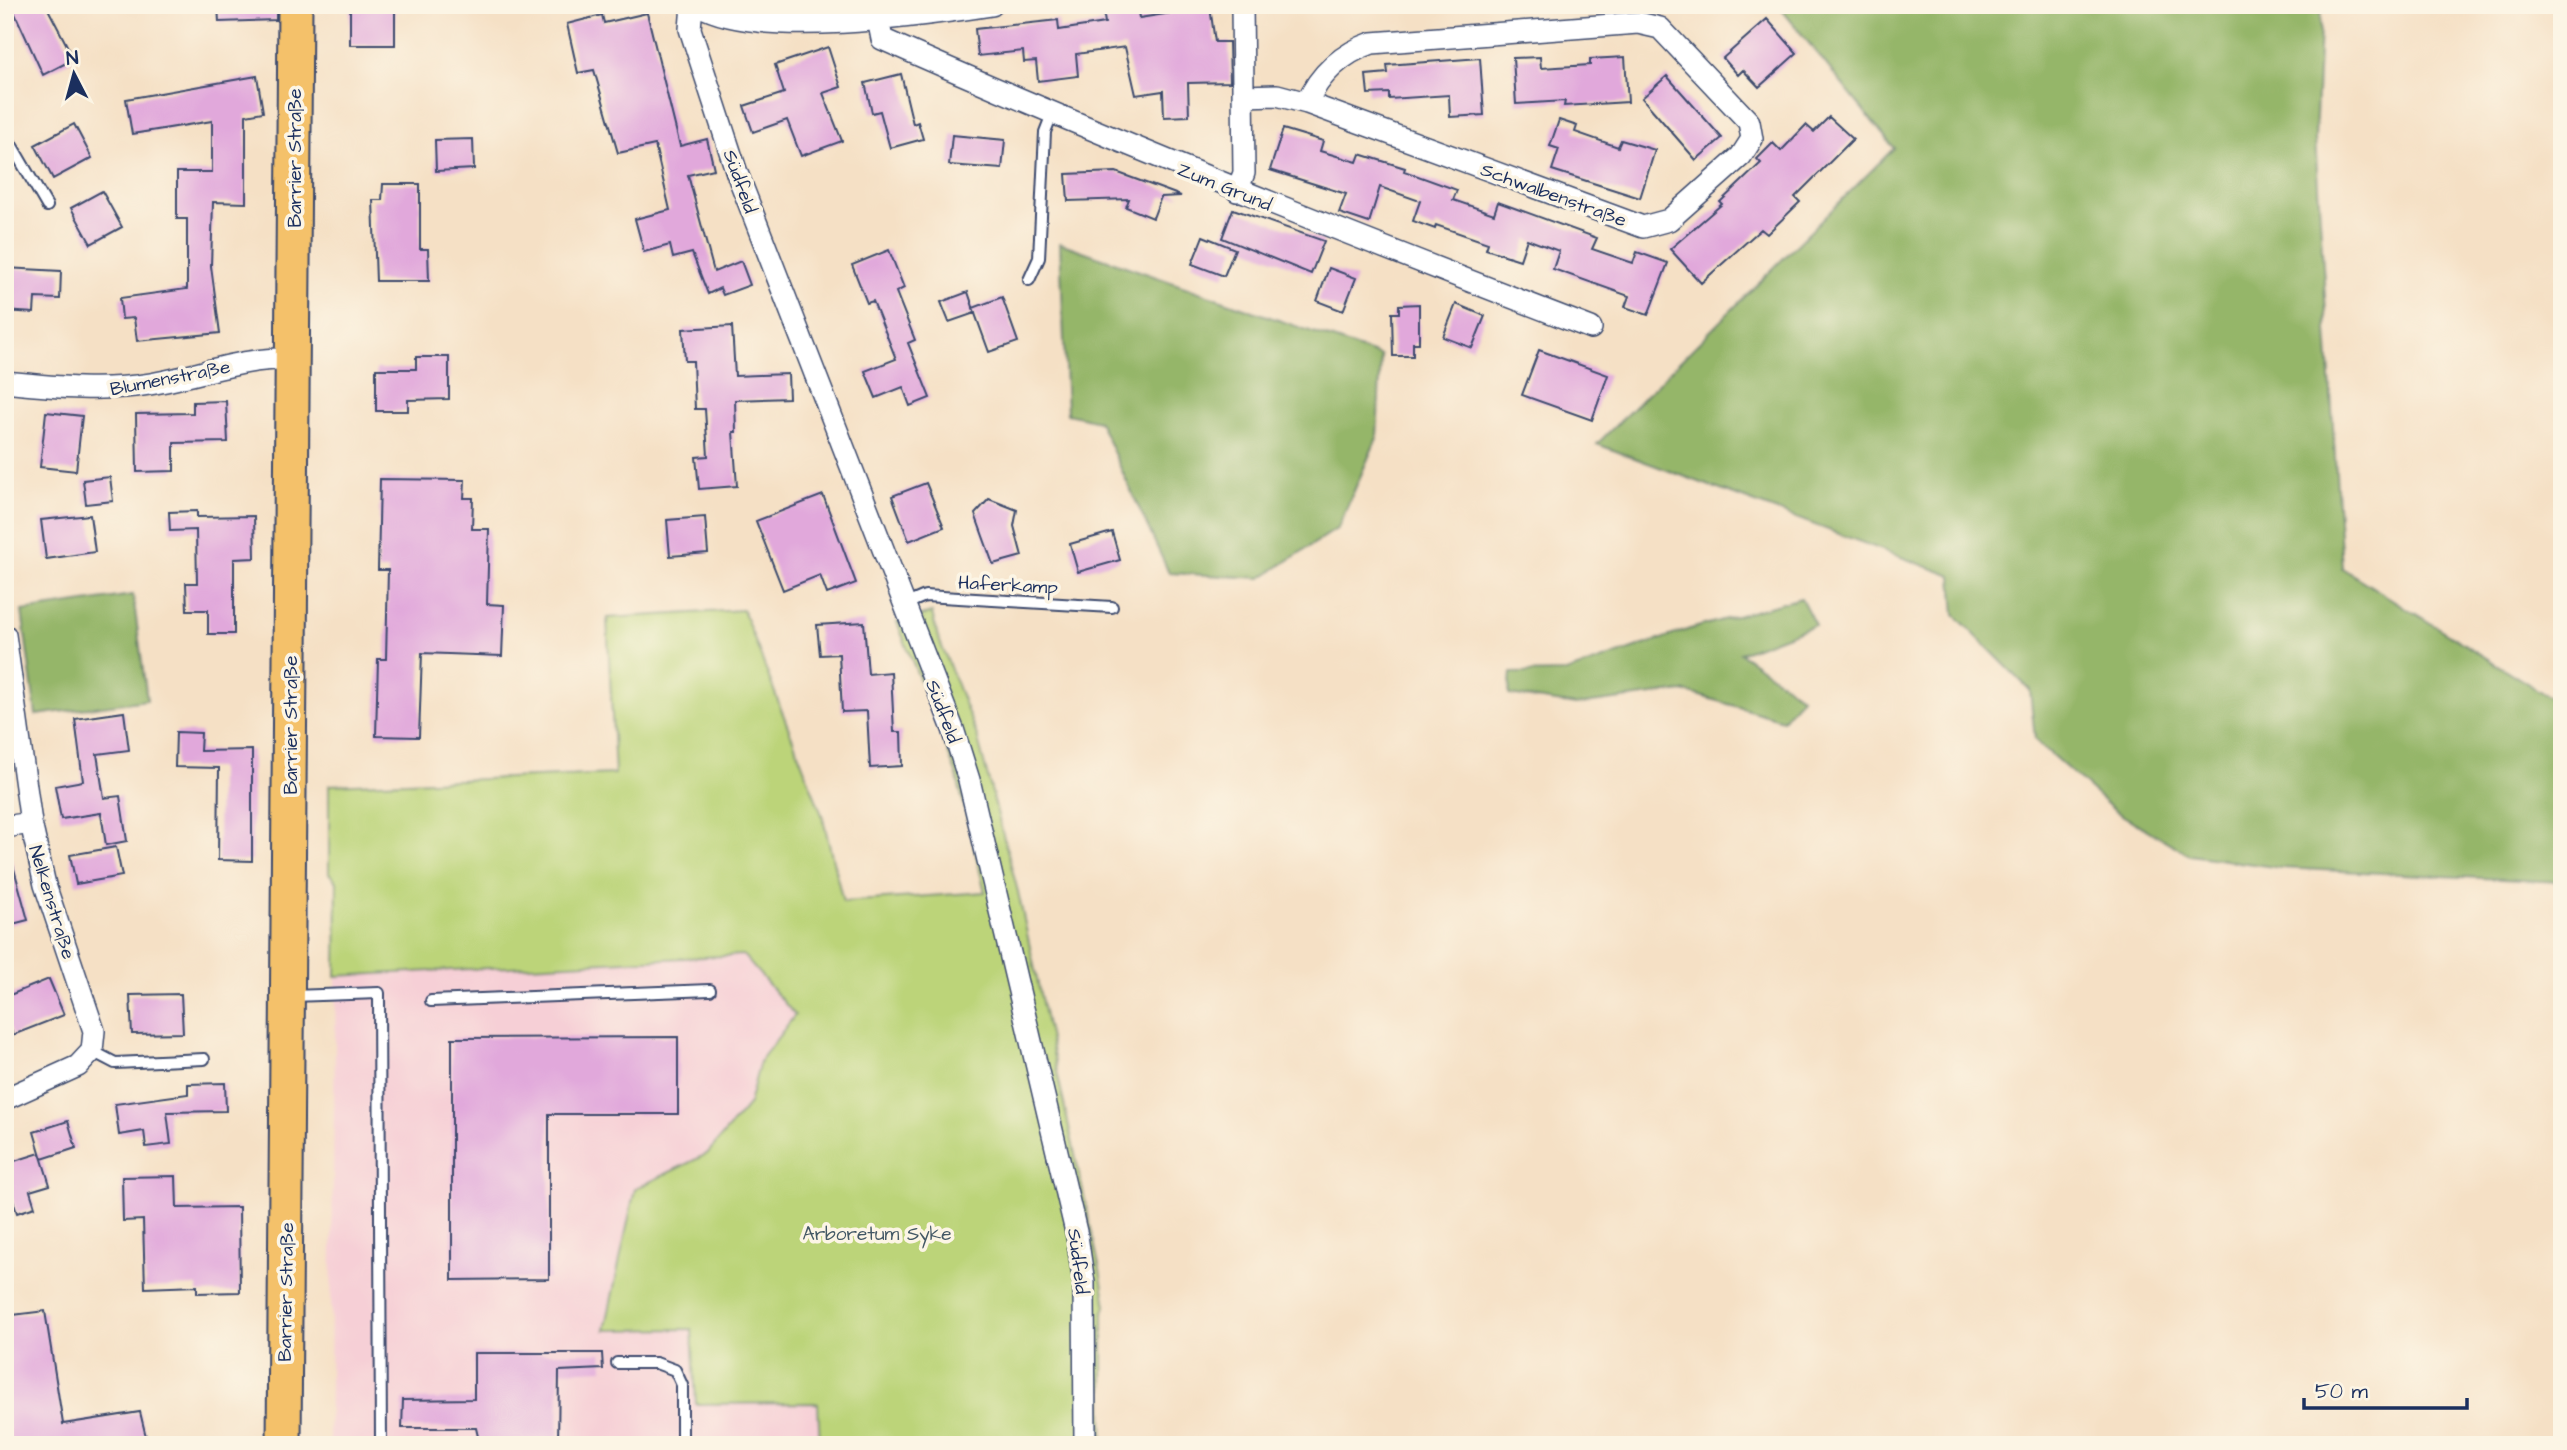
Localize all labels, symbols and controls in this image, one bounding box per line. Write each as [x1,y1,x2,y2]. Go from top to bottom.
north arrow [38,38,108,108]
text: N [65,45,80,73]
street label: Barrier Straße [282,88,309,228]
street label: Südfeld [716,146,764,217]
street label: Zum Grund [1173,156,1276,219]
street label: Schwalbenstraße [1477,157,1630,234]
street label: Blumenstraße [108,354,233,403]
street label: Haferkamp [957,569,1059,602]
street label: Barrier Straße [278,655,305,795]
street label: Südfeld [918,676,967,747]
street label: Nelkenstraße [21,842,82,963]
park label: Arboretum Syke [802,1221,952,1249]
street label: Barrier Straße [272,1222,301,1362]
street label: Südfeld [1060,1227,1095,1296]
scale bar [2304,1366,2467,1410]
text: 50 m [2315,1377,2369,1406]

